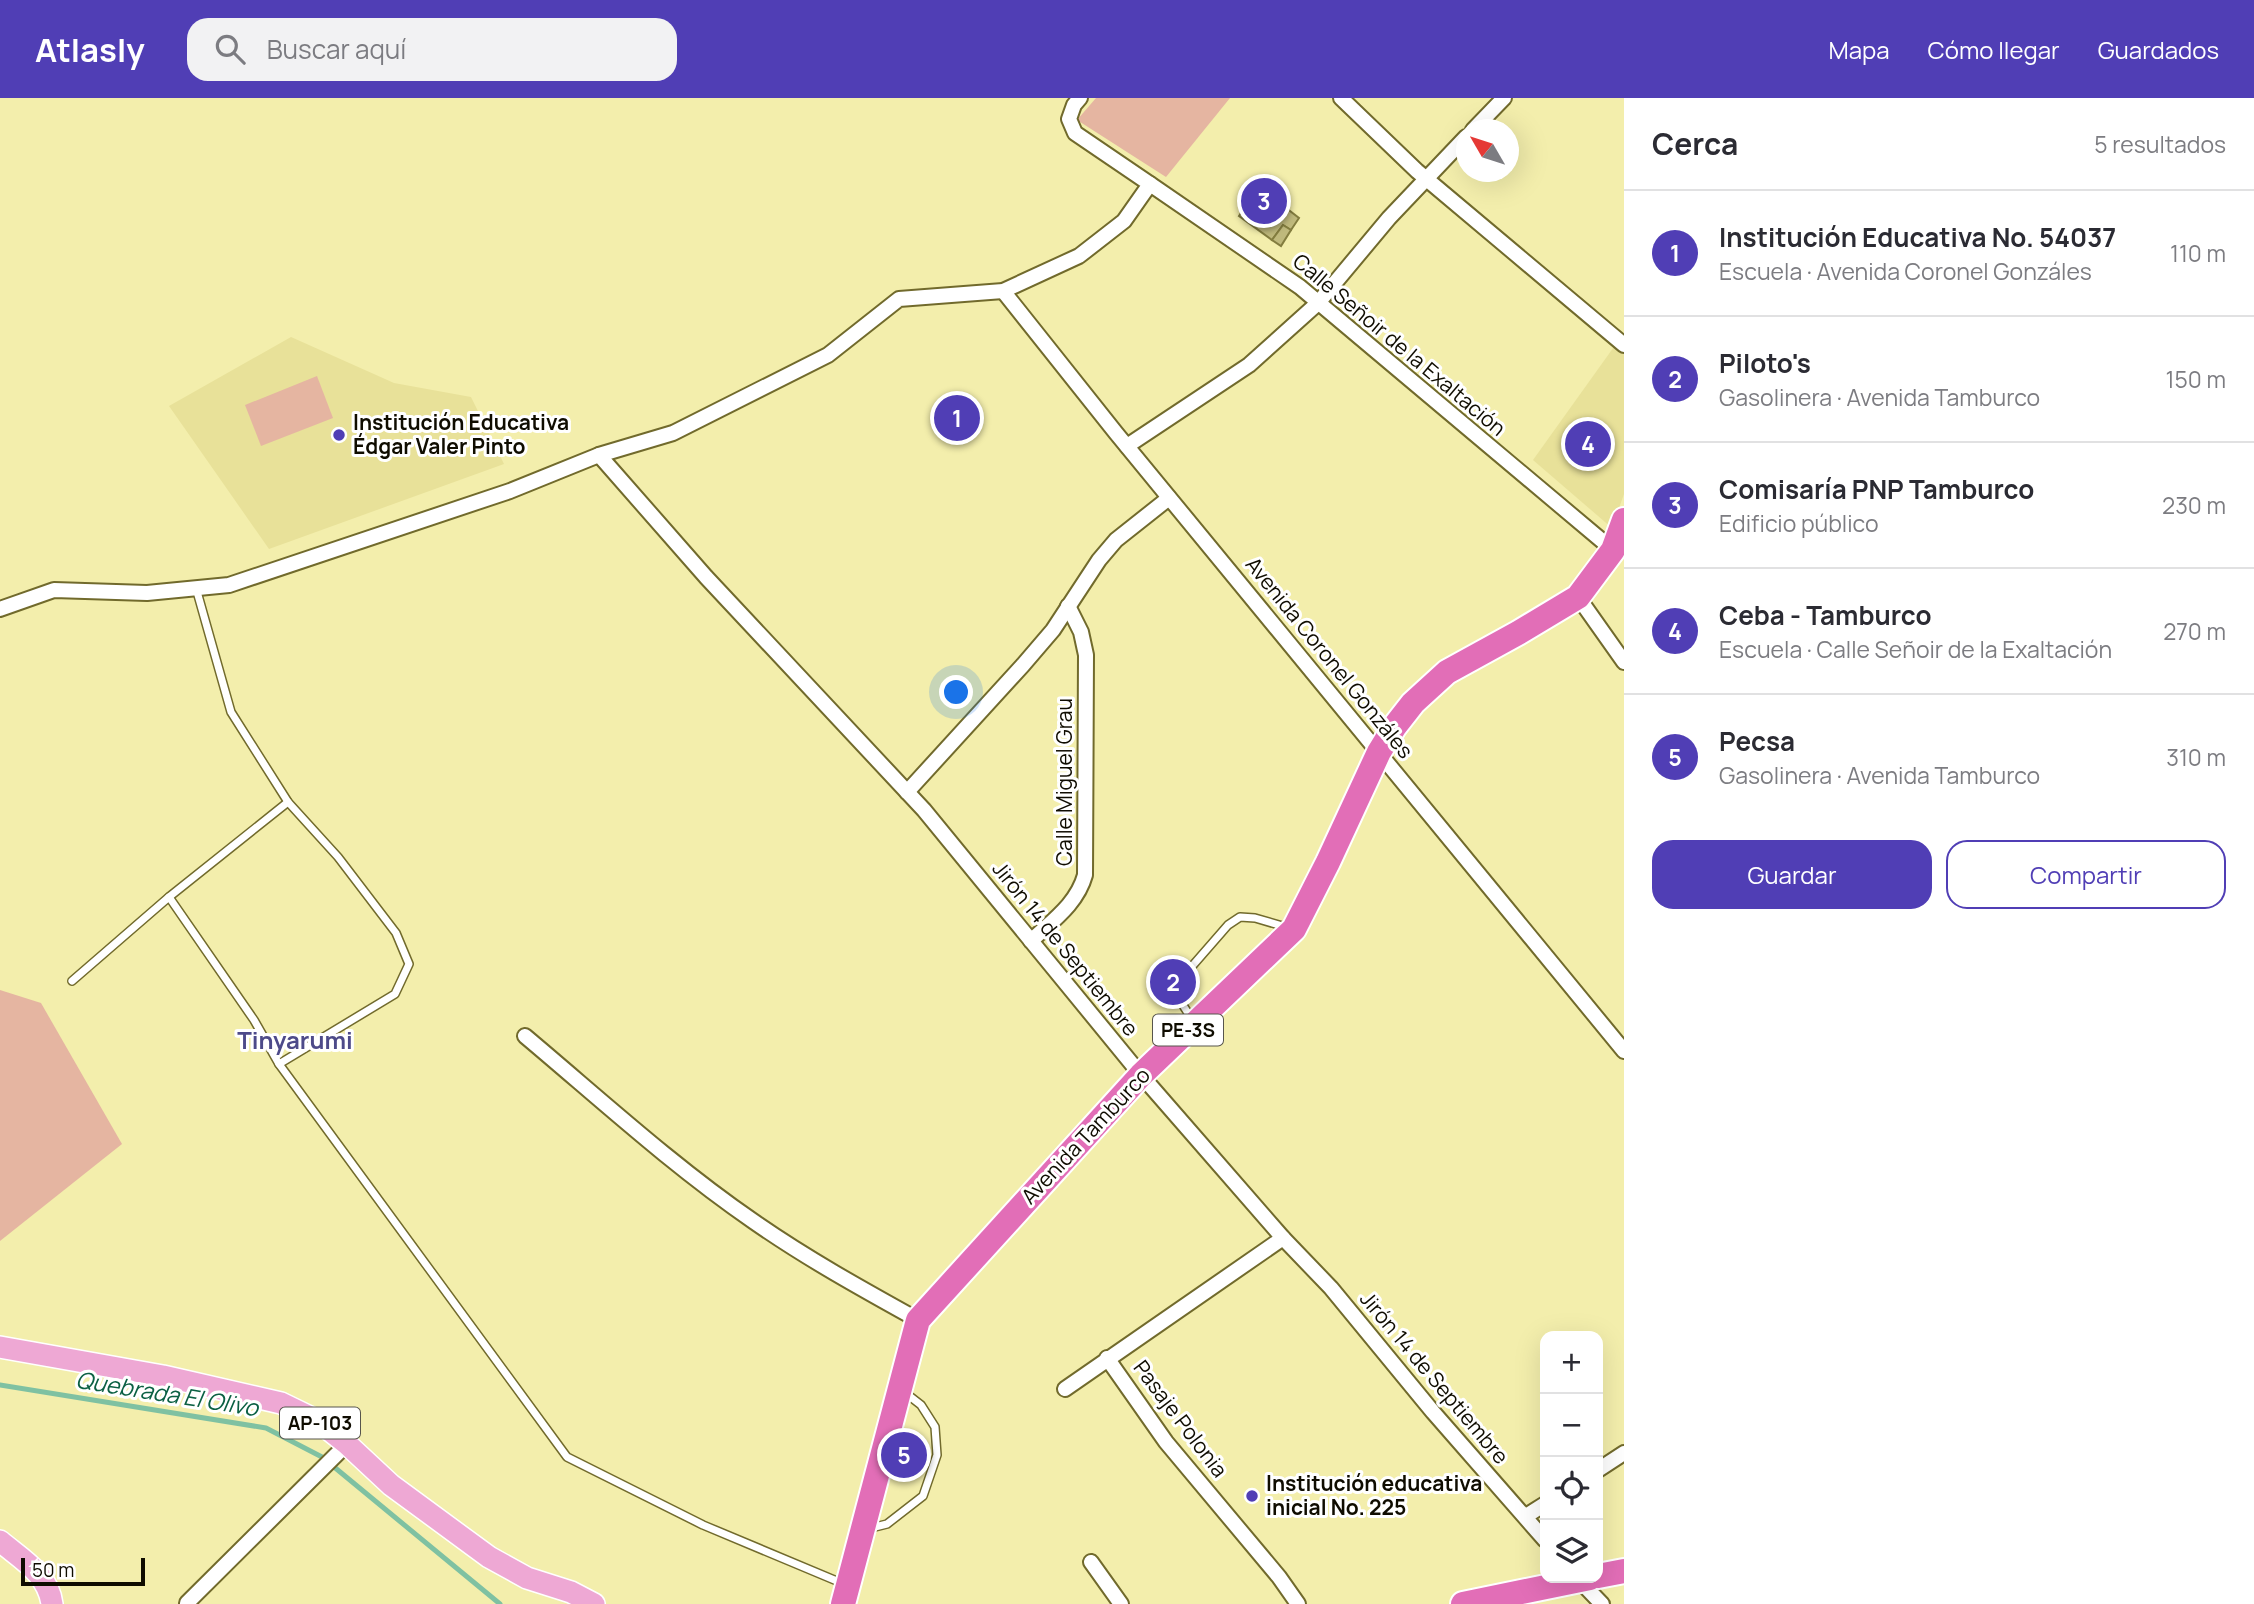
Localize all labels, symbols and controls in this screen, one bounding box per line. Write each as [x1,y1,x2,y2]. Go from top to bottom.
search box [187,18,677,81]
text: Atlasly [35,27,145,72]
icon: search [211,30,249,68]
text: Buscar aquí [267,31,406,67]
text: Mapa [1829,33,1890,66]
text: Cómo llegar [1928,33,2060,66]
text: Guardados [2098,33,2219,66]
north arrow [1456,119,1519,182]
text: Cerca [1652,123,1738,164]
text: 5 resultados [2094,128,2226,160]
pin: 3 [1241,175,1287,227]
text: Institución Educativa No. 54037 [1719,219,2116,255]
text: 1 [1670,237,1680,269]
text: 110 m [2170,237,2226,269]
street label: Calle Señoir de la Exaltación [1287,247,1512,442]
text: Escuela · Avenida Coronel Gonzáles [1719,255,2092,287]
text: Piloto's [1719,345,1811,381]
text: 2 [1668,363,1682,395]
text: 150 m [2166,363,2226,395]
text: Gasolinera · Avenida Tamburco [1719,381,2040,413]
pin: 1 [934,392,980,444]
place label: Institución Educativa Édgar Valer Pinto [353,408,569,460]
pin: 4 [1565,418,1611,470]
marker: Institución Educativa Édgar Valer Pinto [331,427,347,443]
text: Comisaría PNP Tamburco [1719,471,2034,507]
text: 3 [1668,489,1682,521]
text: 230 m [2162,489,2226,521]
text: Edificio público [1719,507,1879,539]
street label: Avenida Coronel Gonzáles [1240,551,1420,764]
text: Ceba - Tamburco [1719,597,1932,633]
text: 4 [1668,615,1682,647]
text: 270 m [2163,615,2226,647]
text: Escuela · Calle Señoir de la Exaltación [1719,633,2112,665]
your location [939,675,973,709]
street label: Calle Miguel Grau [1050,698,1078,866]
text: Pecsa [1719,723,1795,759]
text: 5 [1668,741,1682,773]
text: 310 m [2166,741,2226,773]
text: Gasolinera · Avenida Tamburco [1719,759,2040,791]
button: Guardar [1652,840,1932,909]
button: Compartir [1946,840,2226,909]
street label: Jirón 14 de Septiembre [987,855,1145,1042]
pin: 2 [1150,956,1196,1008]
road number: PE-3S [1153,1014,1223,1046]
district label: Tinyarumi [237,1023,353,1056]
street label: Avenida Tamburco [1015,1061,1156,1210]
street label: Jirón 14 de Septiembre [1354,1285,1515,1470]
map controls [1540,1331,1603,1583]
button: + [1540,1331,1603,1394]
street label: Pasaje Polonia [1128,1354,1234,1483]
water label: Quebrada El Olivo [74,1363,262,1423]
button: − [1540,1394,1603,1457]
road number: AP-103 [280,1408,360,1438]
pin: 5 [881,1429,927,1481]
button: locate [1540,1457,1603,1520]
place label: Institución educativa inicial No. 225 [1266,1469,1482,1521]
marker: Institución educativa inicial No. 225 [1244,1488,1260,1504]
button: layers [1540,1520,1603,1583]
scale bar [21,1555,145,1587]
text: 50 m [32,1557,74,1583]

